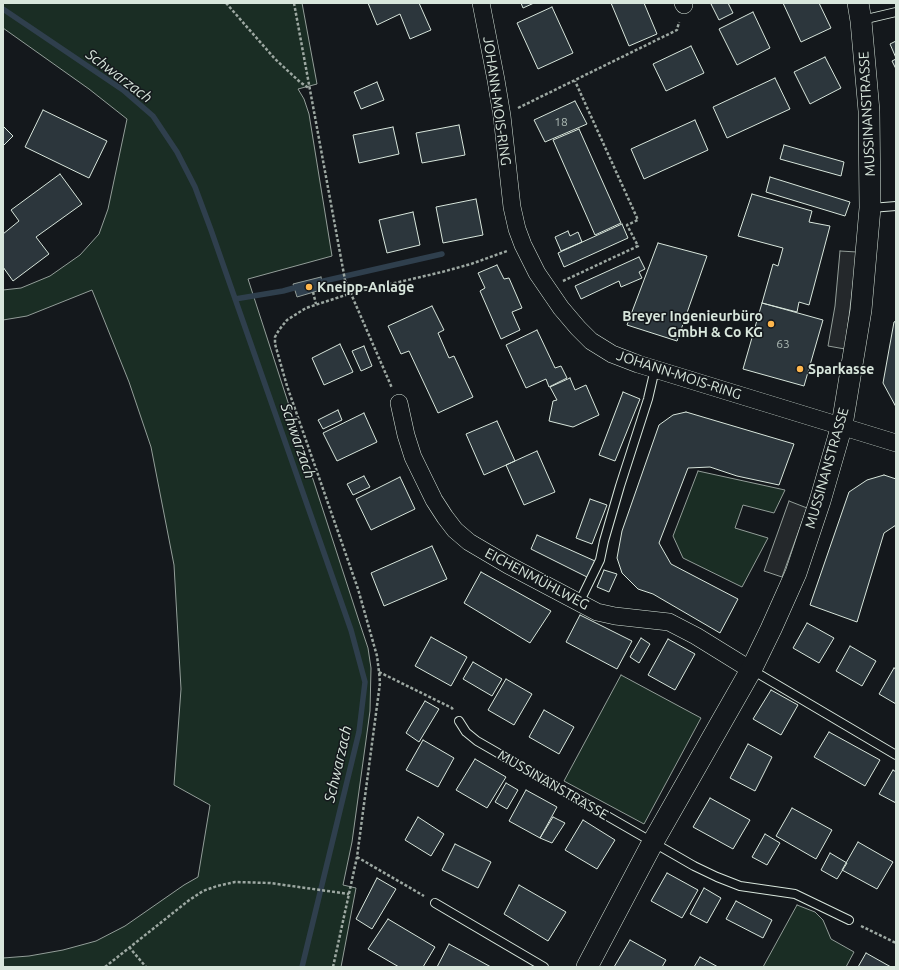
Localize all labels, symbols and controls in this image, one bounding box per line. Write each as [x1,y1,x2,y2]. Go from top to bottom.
street label: JOHANN-MOIS-RING [480,35,514,167]
water label: Schwarzach [82,45,156,107]
street label: MUSSINANSTRASSE [855,51,879,177]
house number: 18 [554,115,568,129]
place label: Kneipp-Anlage [317,279,414,295]
marker: Kneipp-Anlage [304,282,314,292]
place label: Breyer Ingenieurbüro GmbH & Co KG [622,308,763,340]
marker: Breyer Ingenieurbüro GmbH & Co KG [766,319,776,329]
house number: 63 [776,337,790,351]
street label: JOHANN-MOIS-RING [614,347,744,403]
place label: Sparkasse [808,361,874,377]
marker: Sparkasse [795,364,805,374]
water label: Schwarzach [277,401,319,481]
street label: MUSSINANSTRASSE [802,406,852,530]
street label: EICHENMÜHLWEG [482,544,592,614]
water label: Schwarzach [320,724,356,804]
street label: MUSSINANSTRASSE [495,746,611,824]

